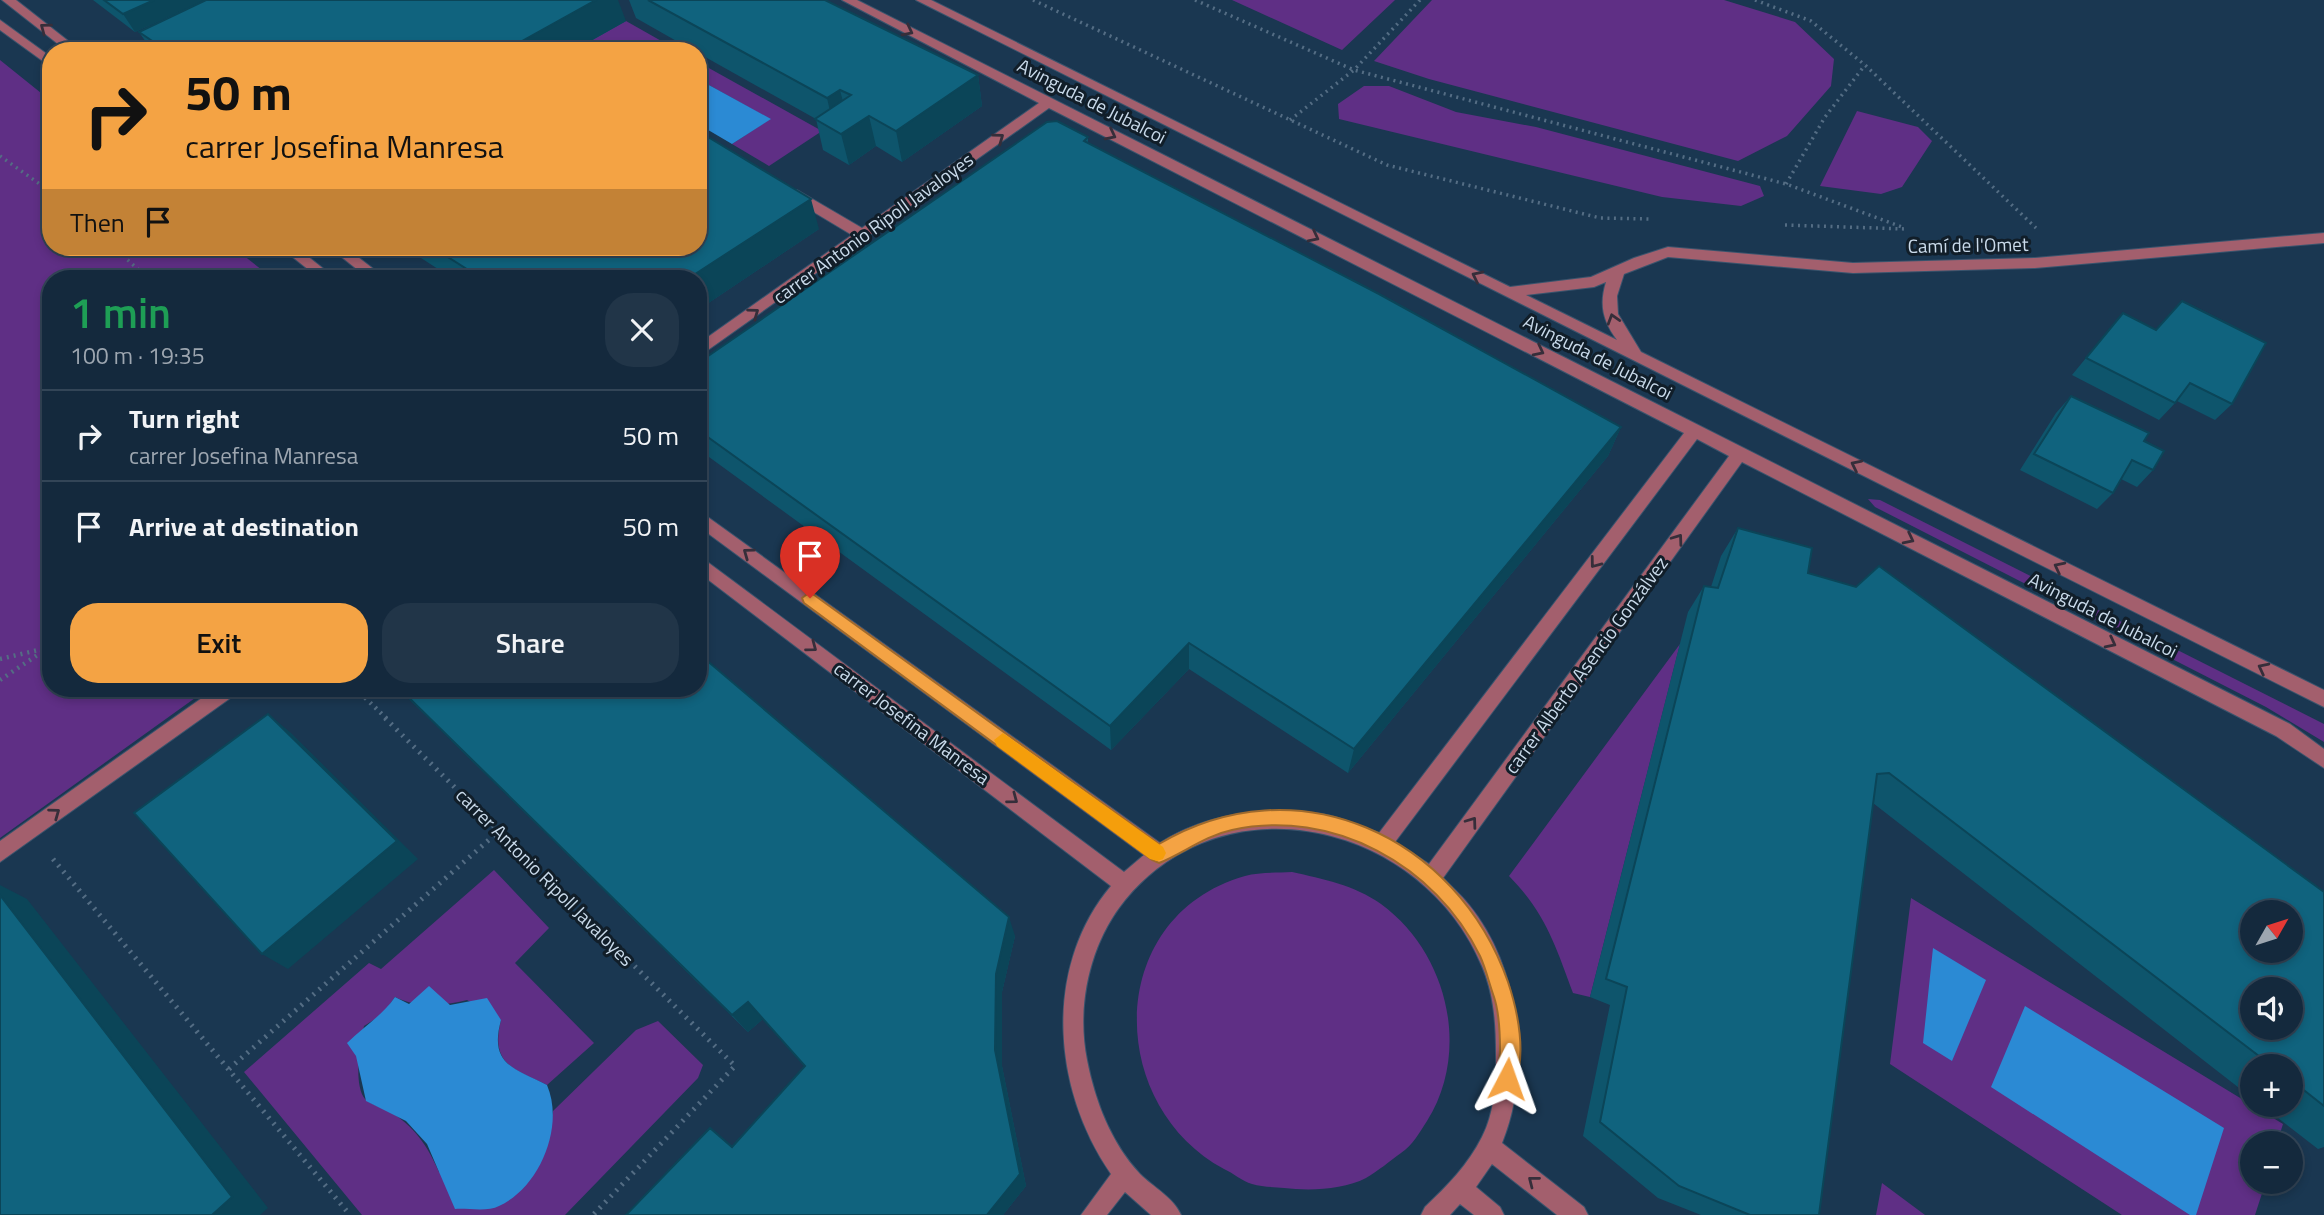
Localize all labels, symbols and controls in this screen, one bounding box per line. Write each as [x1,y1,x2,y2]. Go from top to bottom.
one-way arrow [40,23,52,36]
one-way arrow [901,23,913,37]
street label: Avinguda de Jubalcoi [1013,50,1172,151]
text: 50 m [185,54,292,129]
icon: right [70,70,161,161]
text: carrer Josefina Manresa [185,122,504,170]
one-way arrow [1104,126,1116,140]
one-way arrow [991,134,1004,146]
street label: carrer Antonio Ripoll Javaloyes [766,145,979,310]
text: Then [70,203,125,242]
icon: arrive [139,203,177,241]
one-way arrow [1307,229,1319,243]
street label: Camí de l'Omet [1907,229,2029,260]
one-way arrow [1472,271,1484,285]
text: 1 min [70,280,171,344]
button: close [605,293,679,367]
street label: Avinguda de Jubalcoi [1519,306,1678,407]
one-way arrow [746,309,759,321]
one-way arrow [1607,313,1622,325]
text: 100 m · 19:35 [70,338,205,373]
one-way arrow [1532,343,1544,357]
text: Turn right [129,399,240,438]
text: 50 m [622,416,679,455]
icon: right [70,417,108,455]
text: carrer Josefina Manresa [129,438,358,473]
one-way arrow [1851,460,1863,474]
text: Arrive at destination [129,507,359,546]
text: 50 m [622,507,679,546]
icon: arrive [70,508,108,546]
pin [780,526,840,598]
one-way arrow [1902,531,1914,545]
one-way arrow [1669,534,1682,547]
icon: arrive [791,537,829,575]
one-way arrow [743,549,756,561]
street label: carrer Alberto Asencio Gonzálvez [1497,550,1674,779]
one-way arrow [1591,555,1603,568]
one-way arrow [2054,561,2066,575]
street label: Avinguda de Jubalcoi [2024,564,2183,665]
button: Exit [70,603,368,683]
button: Share [382,603,679,683]
one-way arrow [2104,634,2117,648]
one-way arrow [804,639,816,652]
street label: carrer Josefina Manresa [828,654,997,791]
one-way arrow [2258,663,2270,677]
street label: carrer Antonio Ripoll Javaloyes [450,781,641,973]
one-way arrow [1005,790,1018,803]
one-way arrow [48,809,60,821]
one-way arrow [1464,817,1476,830]
north arrow [2240,900,2303,962]
map controls [2240,900,2303,1194]
button: sound [2240,977,2303,1040]
position arrow [1470,1042,1544,1116]
button: + [2240,1054,2303,1117]
button: − [2240,1131,2303,1194]
one-way arrow [1528,1176,1540,1189]

